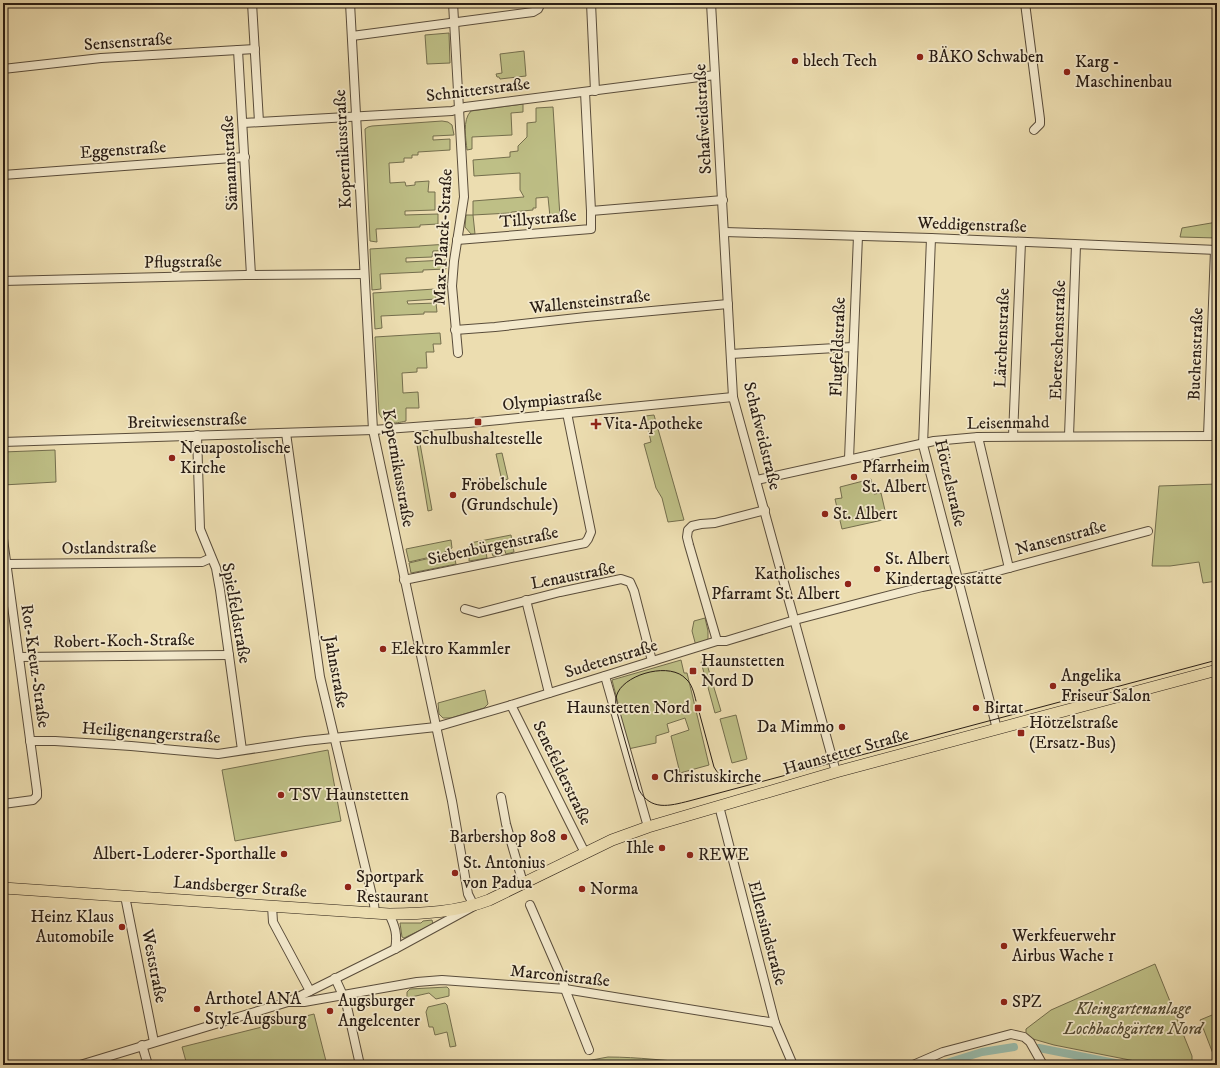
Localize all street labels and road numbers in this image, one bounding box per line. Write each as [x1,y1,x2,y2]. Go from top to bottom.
street label: Sensenstraße [83,28,173,56]
street label: Schafweidstraße [689,63,717,175]
street label: Schnitterstraße [425,73,531,107]
street label: Kopernikusstraße [329,89,357,209]
street label: Sämannstraße [217,115,243,211]
street label: Eggenstraße [79,136,167,164]
street label: Max-Planck-Straße [428,168,458,306]
street label: Tillystraße [499,205,577,233]
street label: Weddigenstraße [916,212,1027,238]
street label: Pflugstraße [144,250,222,274]
street label: Ebereschenstraße [1045,280,1071,400]
street label: Wallensteinstraße [528,285,651,319]
street label: Lärchenstraße [989,288,1015,388]
street label: Flugfeldstraße [825,297,851,397]
street label: Buchenstraße [1183,307,1209,401]
street label: Schafweidstraße [738,380,786,492]
street label: Olympiastraße [501,384,603,416]
street label: Kopernikusstraße [377,407,419,529]
street label: Breitwiesenstraße [127,408,247,434]
street label: Leisenmahd [967,411,1050,435]
street label: Hötzelstraße [929,437,971,529]
street label: Nansenstraße [1013,515,1109,561]
street label: Siebenbürgenstraße [426,521,560,571]
street label: Ostlandstraße [61,536,157,560]
street label: Lenaustraße [529,557,617,595]
street label: Spielfeldstraße [216,561,256,665]
street label: Rot-Kreuz-Straße [15,603,55,729]
street label: Robert-Koch-Straße [53,629,195,653]
street label: Jahnstraße [318,632,353,710]
street label: Sudetenstraße [562,634,660,684]
street label: Heiligenangerstraße [81,717,221,749]
street label: Senefelderstraße [527,717,597,829]
street label: Haunstetter Straße [781,724,911,780]
street label: Landsberger Straße [172,871,308,903]
street label: Ellensindstraße [742,878,792,988]
street label: Weststraße [136,926,172,1005]
street label: Marconistraße [509,960,611,992]

